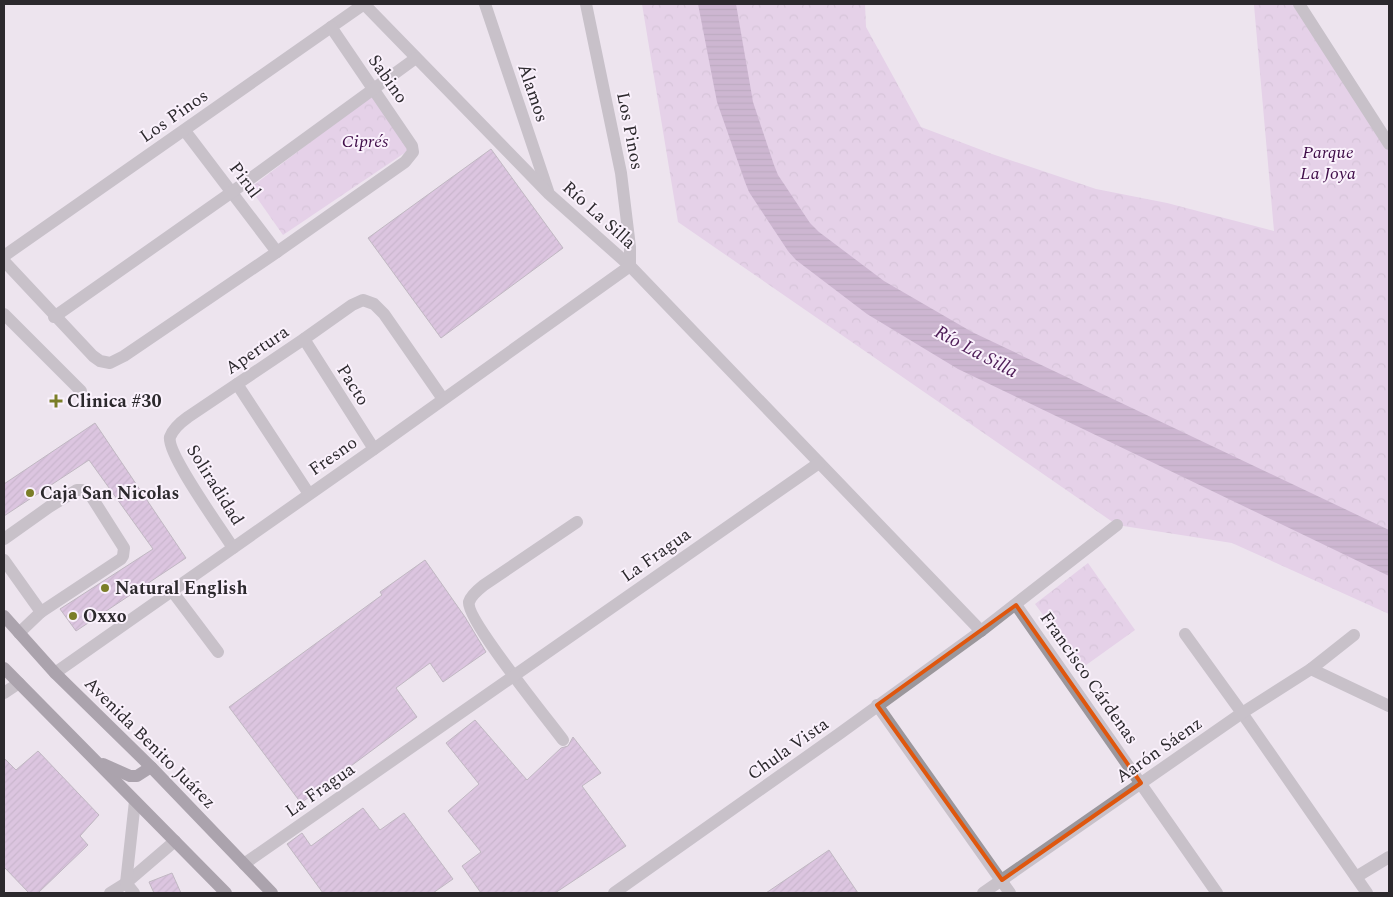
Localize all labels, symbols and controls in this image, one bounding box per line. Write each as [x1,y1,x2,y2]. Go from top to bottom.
street label: Sabino [361,49,415,109]
street label: Álamos [510,60,556,126]
street label: Los Pinos [134,82,214,150]
street label: Los Pinos [609,90,651,172]
park label: Ciprés [342,128,389,155]
park label: Parque La Joya [1300,139,1356,187]
street label: Pirul [222,156,268,204]
street label: Río La Silla [556,175,642,256]
street label: Apertura [219,318,295,381]
water label: Río La Silla [929,318,1023,386]
street label: Pacto [330,359,376,411]
place label: Clinica #30 [67,388,162,415]
marker: Clinica #30 [49,394,63,408]
street label: Fresno [303,429,363,483]
street label: Soliradidad [179,439,251,531]
place label: Caja San Nicolas [40,480,179,507]
marker: Caja San Nicolas [24,487,36,499]
street label: La Fragua [616,521,697,589]
place label: Natural English [115,575,248,602]
marker: Natural English [99,582,111,594]
place label: Oxxo [83,603,127,630]
street label: Francisco Cárdenas [1033,606,1145,750]
marker: Oxxo [67,610,79,622]
street label: Avenida Benito Juárez [78,671,222,815]
street label: Aarón Sáenz [1110,710,1208,790]
street label: Chula Vista [742,711,834,787]
street label: La Fragua [280,756,361,824]

